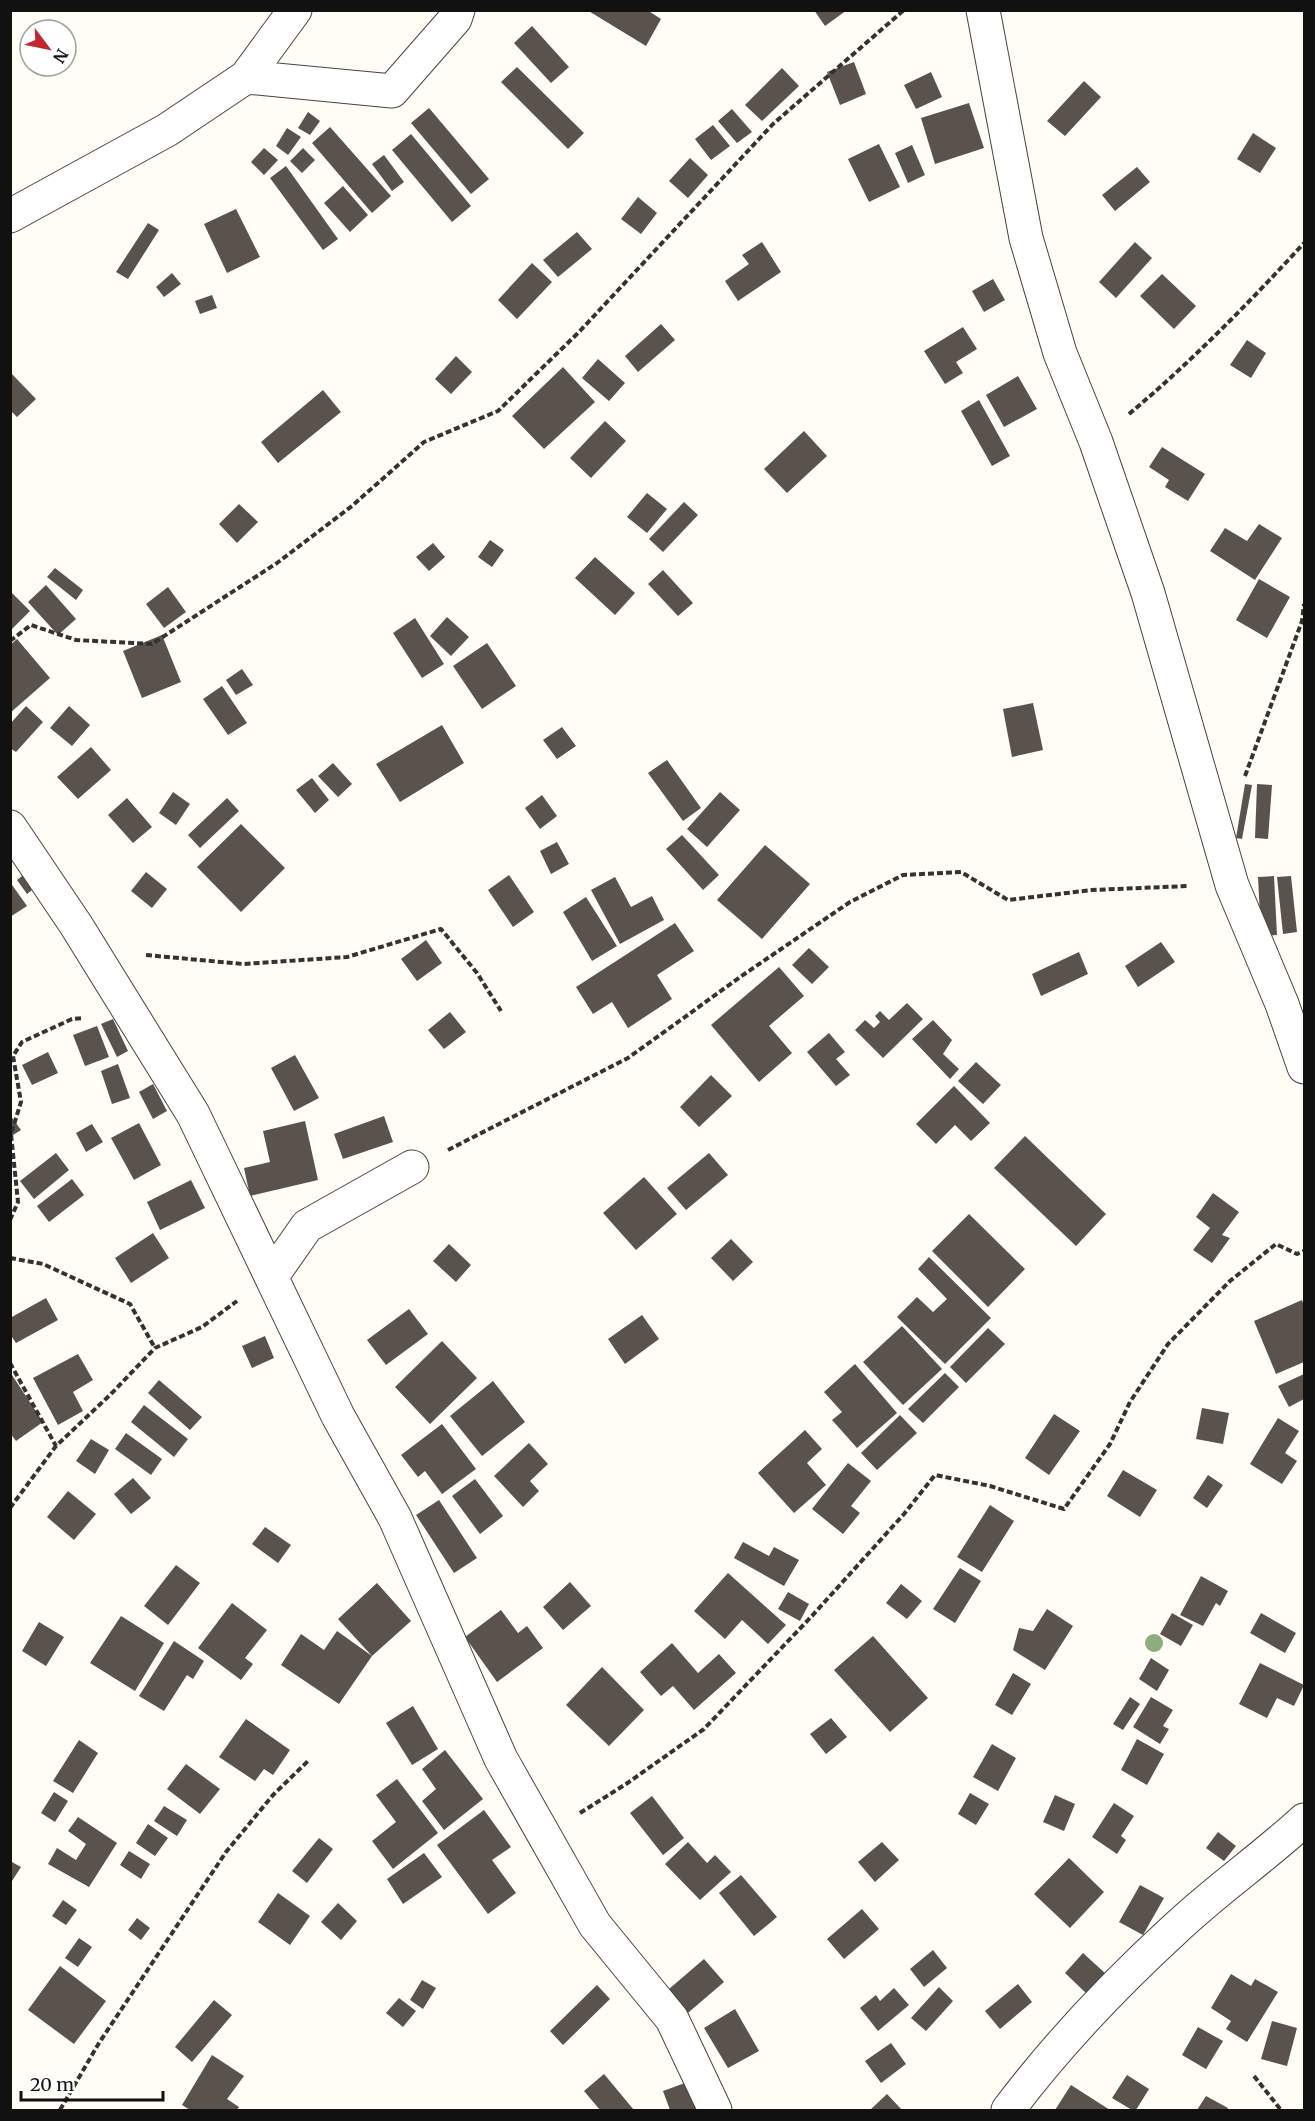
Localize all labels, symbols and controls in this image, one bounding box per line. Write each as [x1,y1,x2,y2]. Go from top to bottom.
north arrow [18,18,78,78]
text: N [49,45,73,67]
scale bar [21,2064,164,2102]
text: 20 m [30,2073,74,2096]

